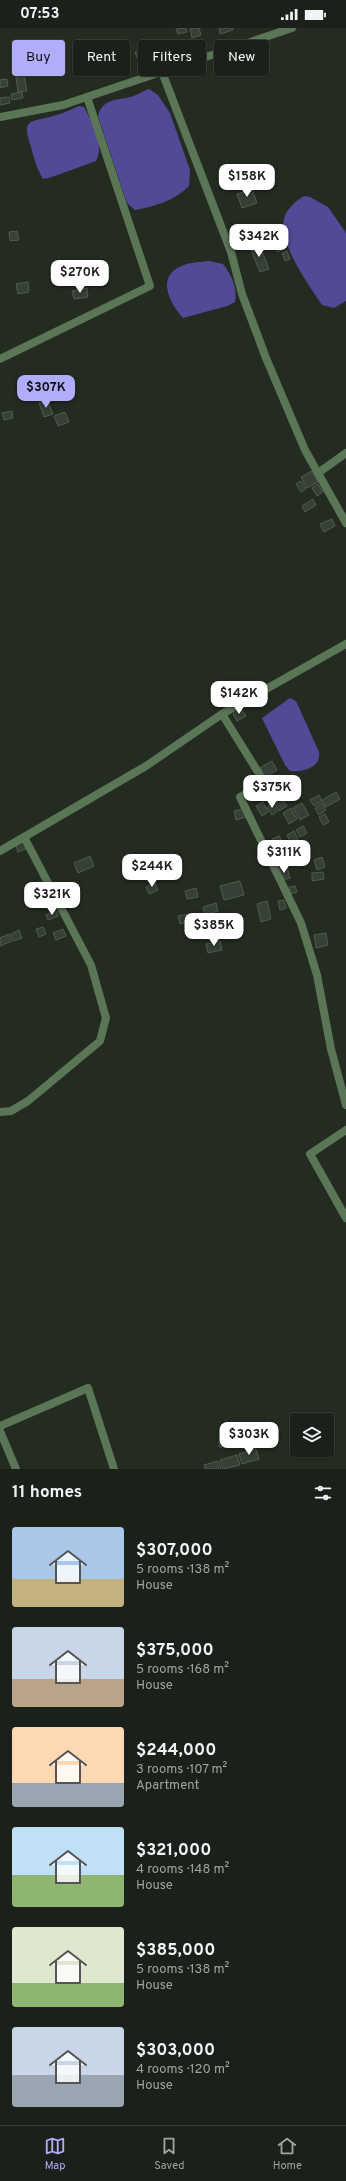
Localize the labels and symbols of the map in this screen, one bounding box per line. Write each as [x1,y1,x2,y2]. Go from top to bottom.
pin: $158K [219,164,275,198]
pin: $342K [231,224,287,258]
pin: $270K [52,260,108,294]
pin: $307K [18,375,74,409]
pin: $142K [211,681,267,715]
pin: $375K [244,775,300,809]
pin: $311K [256,840,312,874]
pin: $244K [124,854,180,888]
pin: $321K [24,882,80,916]
pin: $385K [186,913,242,947]
pin: $303K [221,1422,277,1456]

